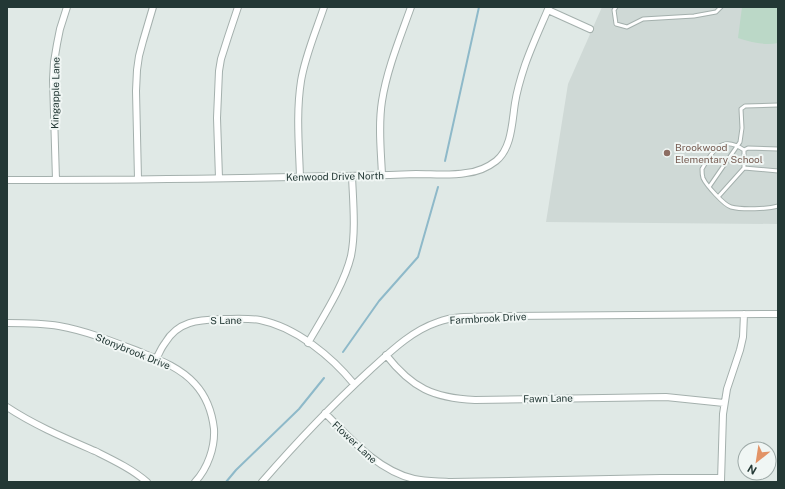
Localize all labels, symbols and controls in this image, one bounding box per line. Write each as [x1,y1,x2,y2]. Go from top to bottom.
street label: Kingapple Lane [48,57,62,129]
place label: Brookwood Elementary School [675,141,763,165]
marker: Brookwood Elementary School [662,148,672,158]
street label: Kenwood Drive North [286,169,384,183]
street label: Farmbrook Drive [449,310,527,326]
street label: S Lane [210,314,242,326]
street label: Stonybrook Drive [94,330,173,372]
street label: Fawn Lane [523,392,573,404]
street label: Flower Lane [330,418,380,466]
north arrow [737,441,777,481]
text: N [745,462,759,477]

